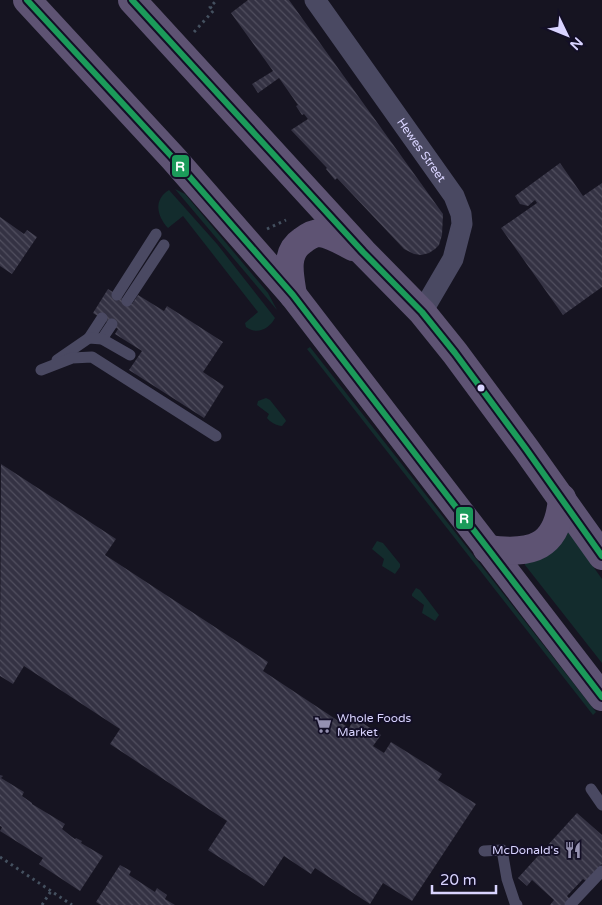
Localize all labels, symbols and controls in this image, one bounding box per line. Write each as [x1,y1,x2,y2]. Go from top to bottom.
north arrow [542,10,592,60]
text: N [566,34,586,53]
street label: Hewes Street [394,115,449,185]
line badge: R [171,154,190,178]
text: R [175,158,185,175]
unlabelled marker [476,383,486,393]
line badge: R [455,506,474,530]
text: R [459,510,469,527]
place label: Whole Foods Market [337,711,412,739]
supermarket icon: Whole Foods Market [313,715,333,735]
restaurant icon: McDonald's [563,840,583,860]
place label: McDonald's [492,843,559,857]
scale bar [432,862,496,894]
text: 20 m [440,871,477,889]

